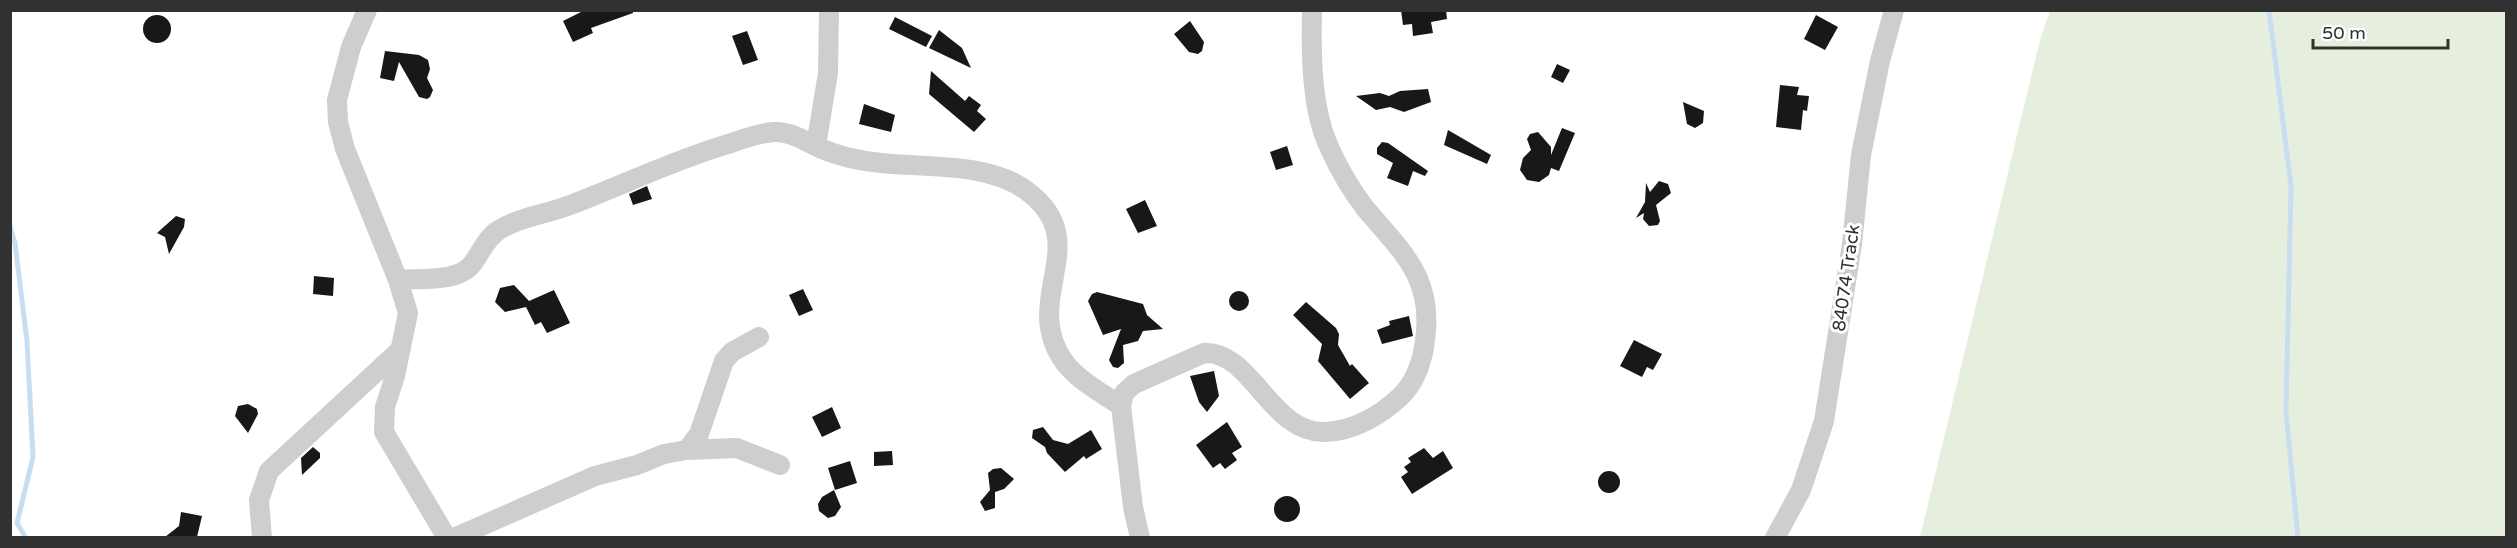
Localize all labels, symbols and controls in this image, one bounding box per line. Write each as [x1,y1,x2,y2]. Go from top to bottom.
scale bar [2313,12,2448,50]
text: 50 m [2322,22,2366,44]
street label: 84074 Track [1828,223,1864,333]

